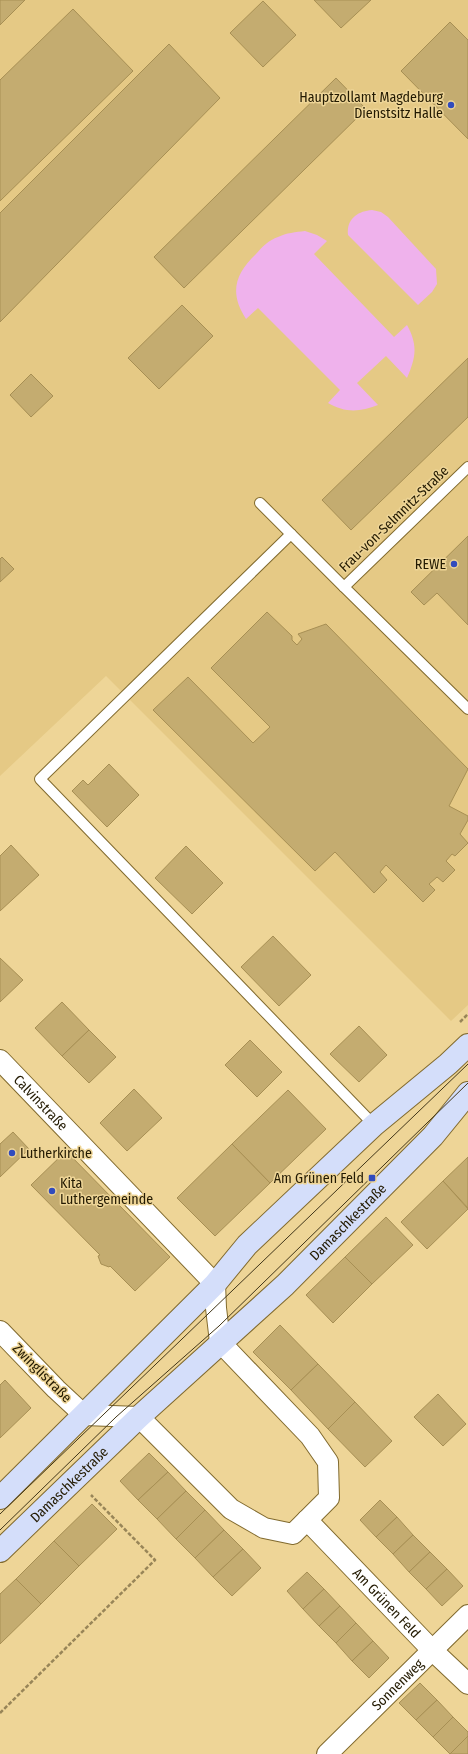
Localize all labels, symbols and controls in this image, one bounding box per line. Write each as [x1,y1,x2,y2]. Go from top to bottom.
place label: Hauptzollamt Magdeburg Dienstsitz Halle [299,89,443,122]
marker: Hauptzollamt Magdeburg Dienstsitz Halle [446,100,456,110]
street label: Frau-von-Selmnitz-Straße [336,462,452,576]
place label: REWE [415,556,446,573]
marker: REWE [449,559,459,569]
street label: Calvinstraße [10,1071,72,1134]
place label: Lutherkirche [20,1145,92,1162]
marker: Lutherkirche [7,1148,17,1158]
place label: Am Grünen Feld [274,1170,364,1187]
marker: Am Grünen Feld [367,1173,377,1183]
place label: Kita Luthergemeinde [60,1175,153,1208]
street label: Damaschkestraße [306,1180,390,1264]
marker: Kita Luthergemeinde [47,1186,57,1196]
street label: Zwinglistraße [9,1340,75,1406]
street label: Damaschkestraße [27,1443,112,1526]
street label: Am Grünen Feld [349,1564,424,1641]
street label: Sonnenweg [368,1655,427,1714]

